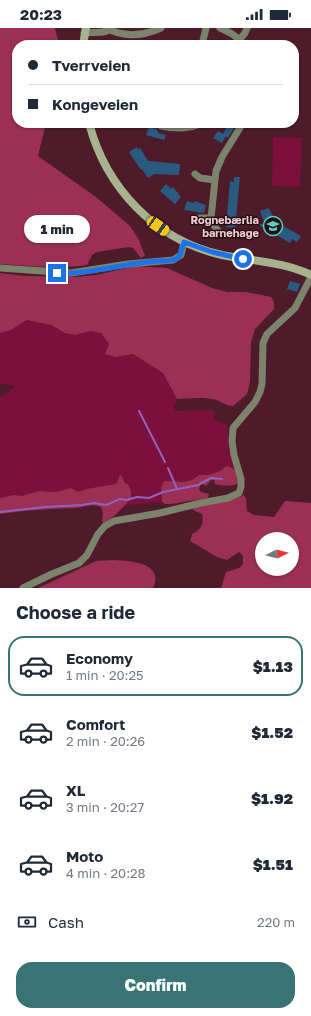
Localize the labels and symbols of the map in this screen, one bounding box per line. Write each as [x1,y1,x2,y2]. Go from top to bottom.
place label: Rognebærlia barnehage [191,213,260,239]
car [145,214,171,238]
callout: 1 min [24,215,90,243]
school or university icon: Rognebærlia barnehage [262,215,284,237]
route start [234,250,252,268]
route end [48,264,66,282]
north arrow [255,532,299,576]

